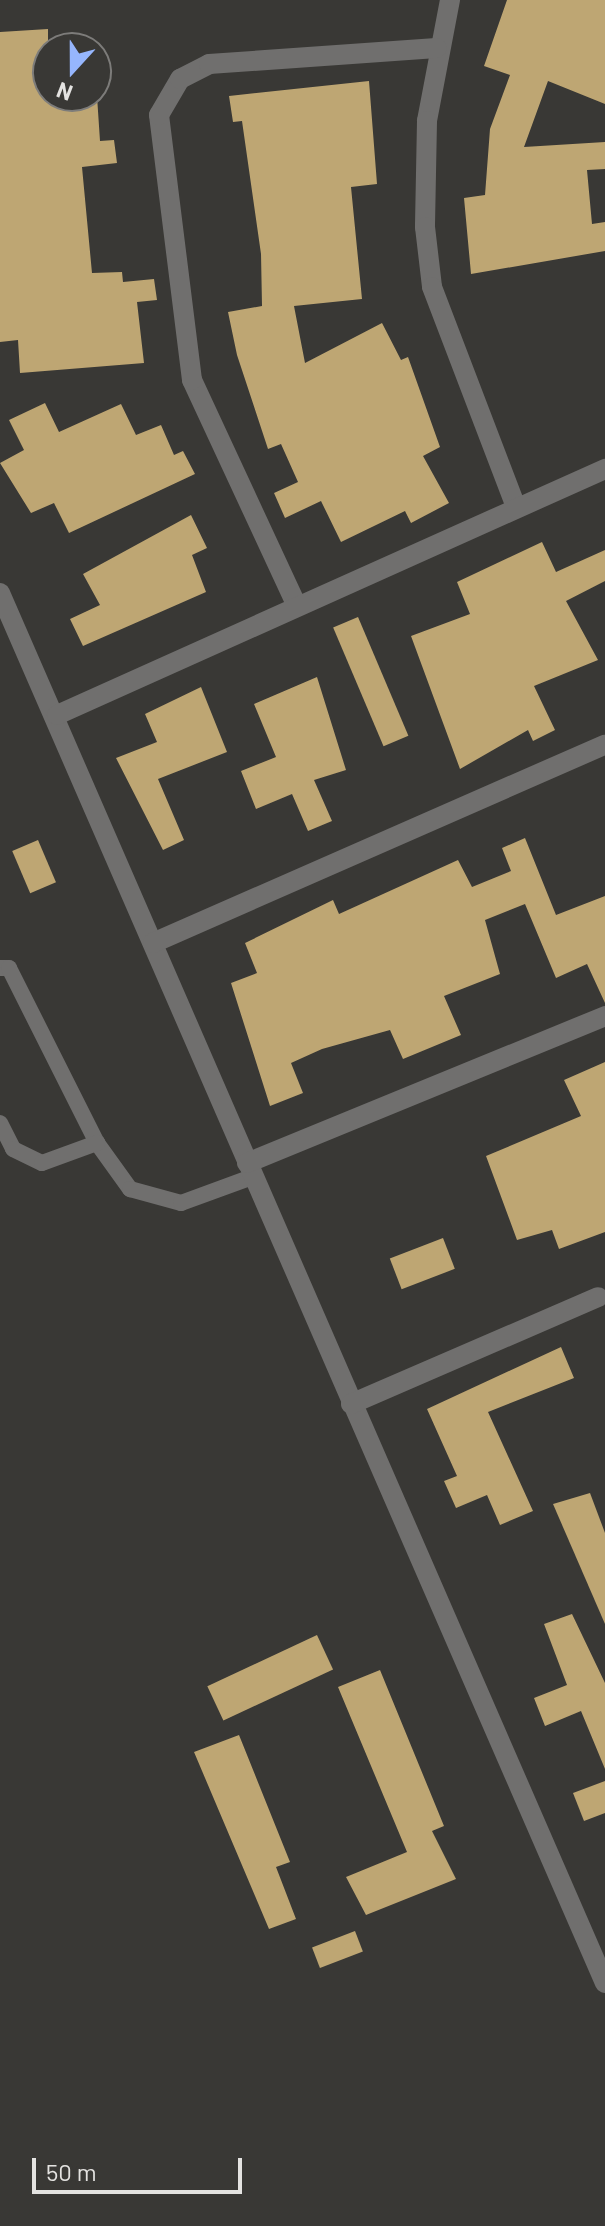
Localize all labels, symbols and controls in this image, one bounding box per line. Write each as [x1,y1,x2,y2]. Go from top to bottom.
north arrow [32,32,112,112]
text: N [53,78,76,107]
scale bar [36,2142,246,2192]
text: 50 m [46,2157,97,2186]

